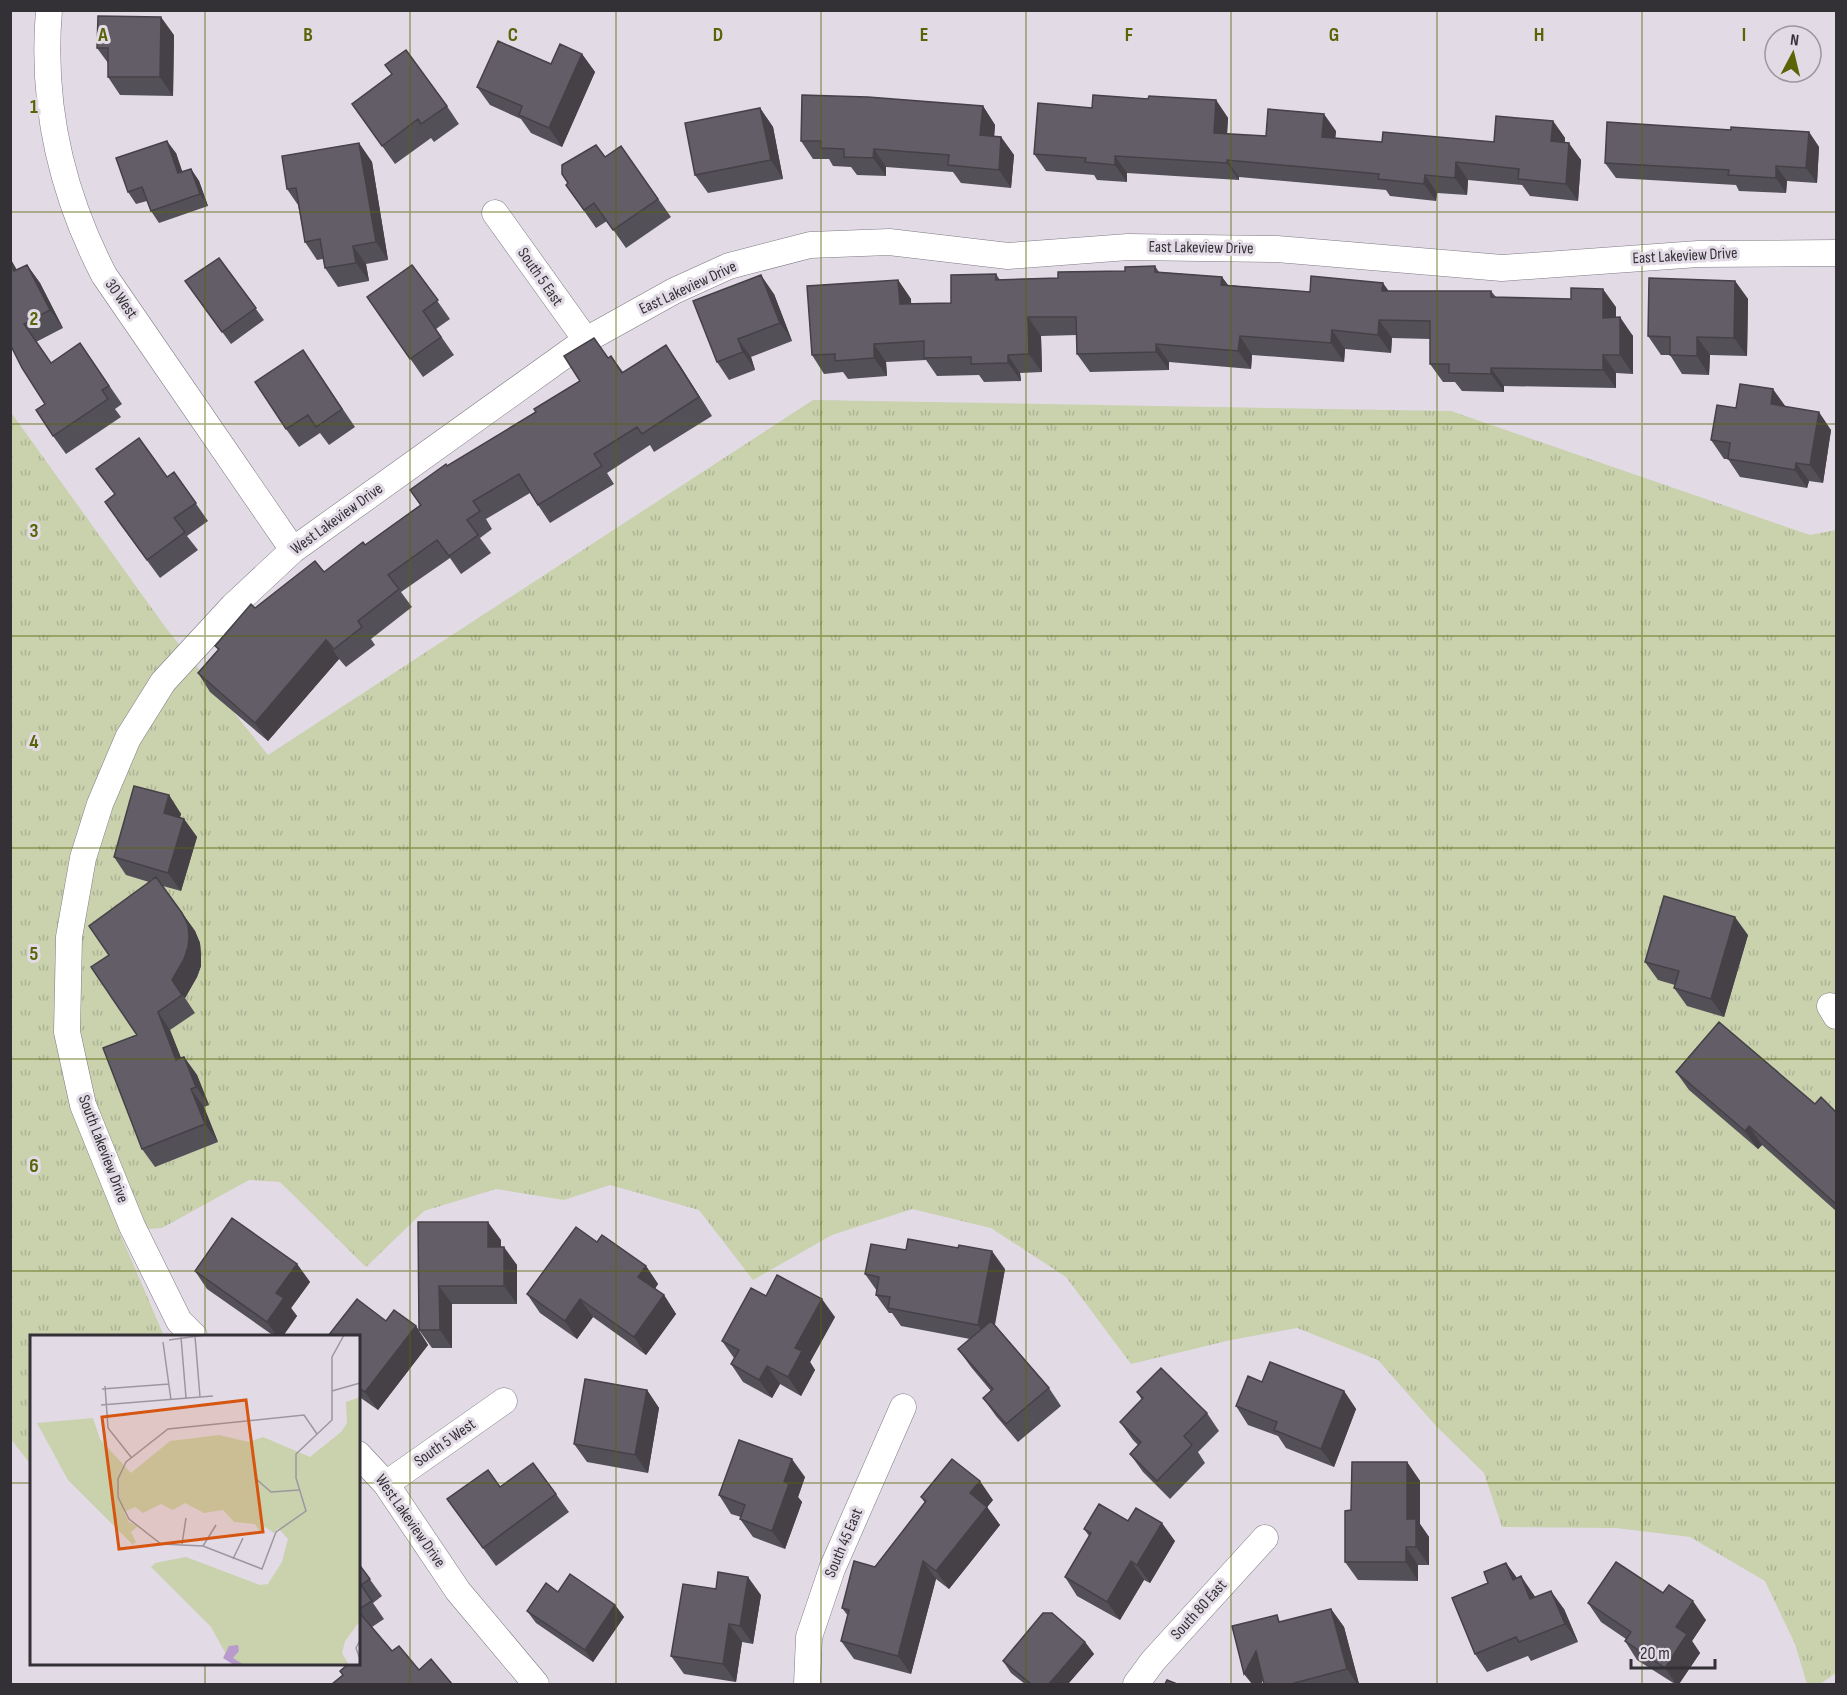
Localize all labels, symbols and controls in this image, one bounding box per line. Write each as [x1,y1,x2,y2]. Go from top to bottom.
text: A [97,23,108,47]
text: B [303,23,313,47]
text: C [508,23,518,47]
text: D [713,23,723,47]
text: E [920,23,928,47]
text: F [1125,23,1133,47]
text: G [1329,23,1339,47]
text: H [1534,23,1544,47]
text: I [1742,23,1746,47]
north arrow [1763,24,1823,84]
text: N [1789,31,1800,51]
text: 1 [30,95,38,119]
street label: East Lakeview Drive [1148,238,1254,258]
street label: South 5 East [513,244,567,310]
street label: East Lakeview Drive [1632,244,1738,268]
street label: East Lakeview Drive [636,257,740,319]
street label: 30 West [101,276,141,322]
text: 2 [30,307,38,331]
street label: West Lakeview Drive [287,479,387,559]
text: 3 [30,519,39,543]
text: 4 [29,730,39,754]
text: 5 [30,942,39,966]
street label: South Lakeview Drive [74,1093,132,1205]
text: 6 [29,1154,39,1178]
inset map [30,1335,360,1665]
street label: South 5 West [411,1415,479,1471]
street label: West Lakeview Drive [371,1471,449,1571]
street label: South 45 East [821,1505,867,1580]
street label: South 80 East [1167,1576,1231,1644]
scale bar [1631,1632,1715,1670]
text: 20 m [1640,1643,1670,1664]

